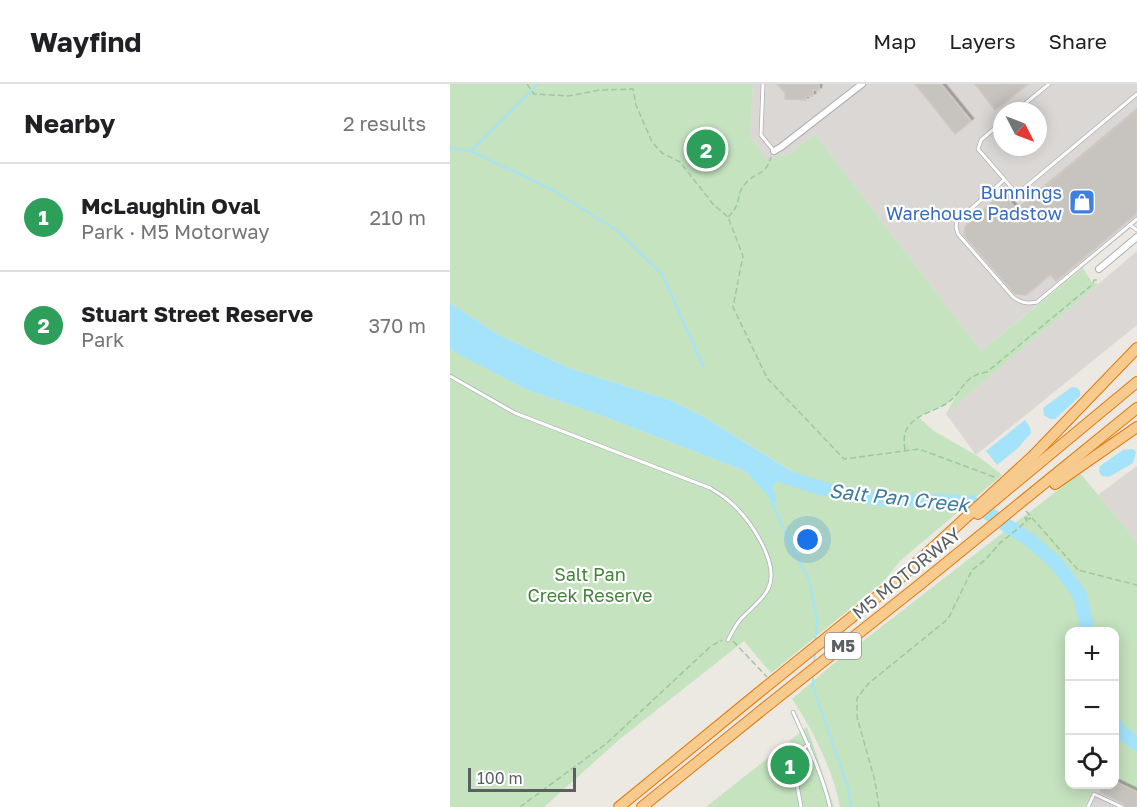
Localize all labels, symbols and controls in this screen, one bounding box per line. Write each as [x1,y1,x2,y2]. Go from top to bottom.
text: Wayfind [30,25,142,58]
text: Map [873,28,916,54]
text: Layers [949,28,1016,54]
text: Share [1049,28,1107,54]
north arrow [993,102,1047,156]
text: Nearby [24,108,115,139]
text: 2 results [343,111,426,135]
pin: 2 [686,126,726,172]
place label: Bunnings Warehouse Padstow [886,181,1062,224]
shop icon: Bunnings Warehouse Padstow [1067,187,1097,217]
text: McLaughlin Oval [81,192,260,219]
text: 1 [38,205,49,229]
text: 210 m [370,205,426,229]
text: Park · M5 Motorway [81,219,269,243]
text: Stuart Street Reserve [81,300,313,327]
text: 2 [37,313,50,337]
text: 370 m [369,313,426,337]
text: Park [81,327,124,351]
water label: Salt Pan Creek [828,478,973,517]
street label: M5 MOTORWAY [847,522,965,623]
your location [793,525,822,554]
park label: Salt Pan Creek Reserve [528,563,652,606]
map controls [1065,627,1119,789]
button: + [1065,627,1119,681]
road number: M5 [825,633,861,659]
button: − [1065,681,1119,735]
button: locate [1065,735,1119,789]
pin: 1 [770,742,810,788]
scale bar [468,765,576,792]
text: 100 m [477,768,523,788]

